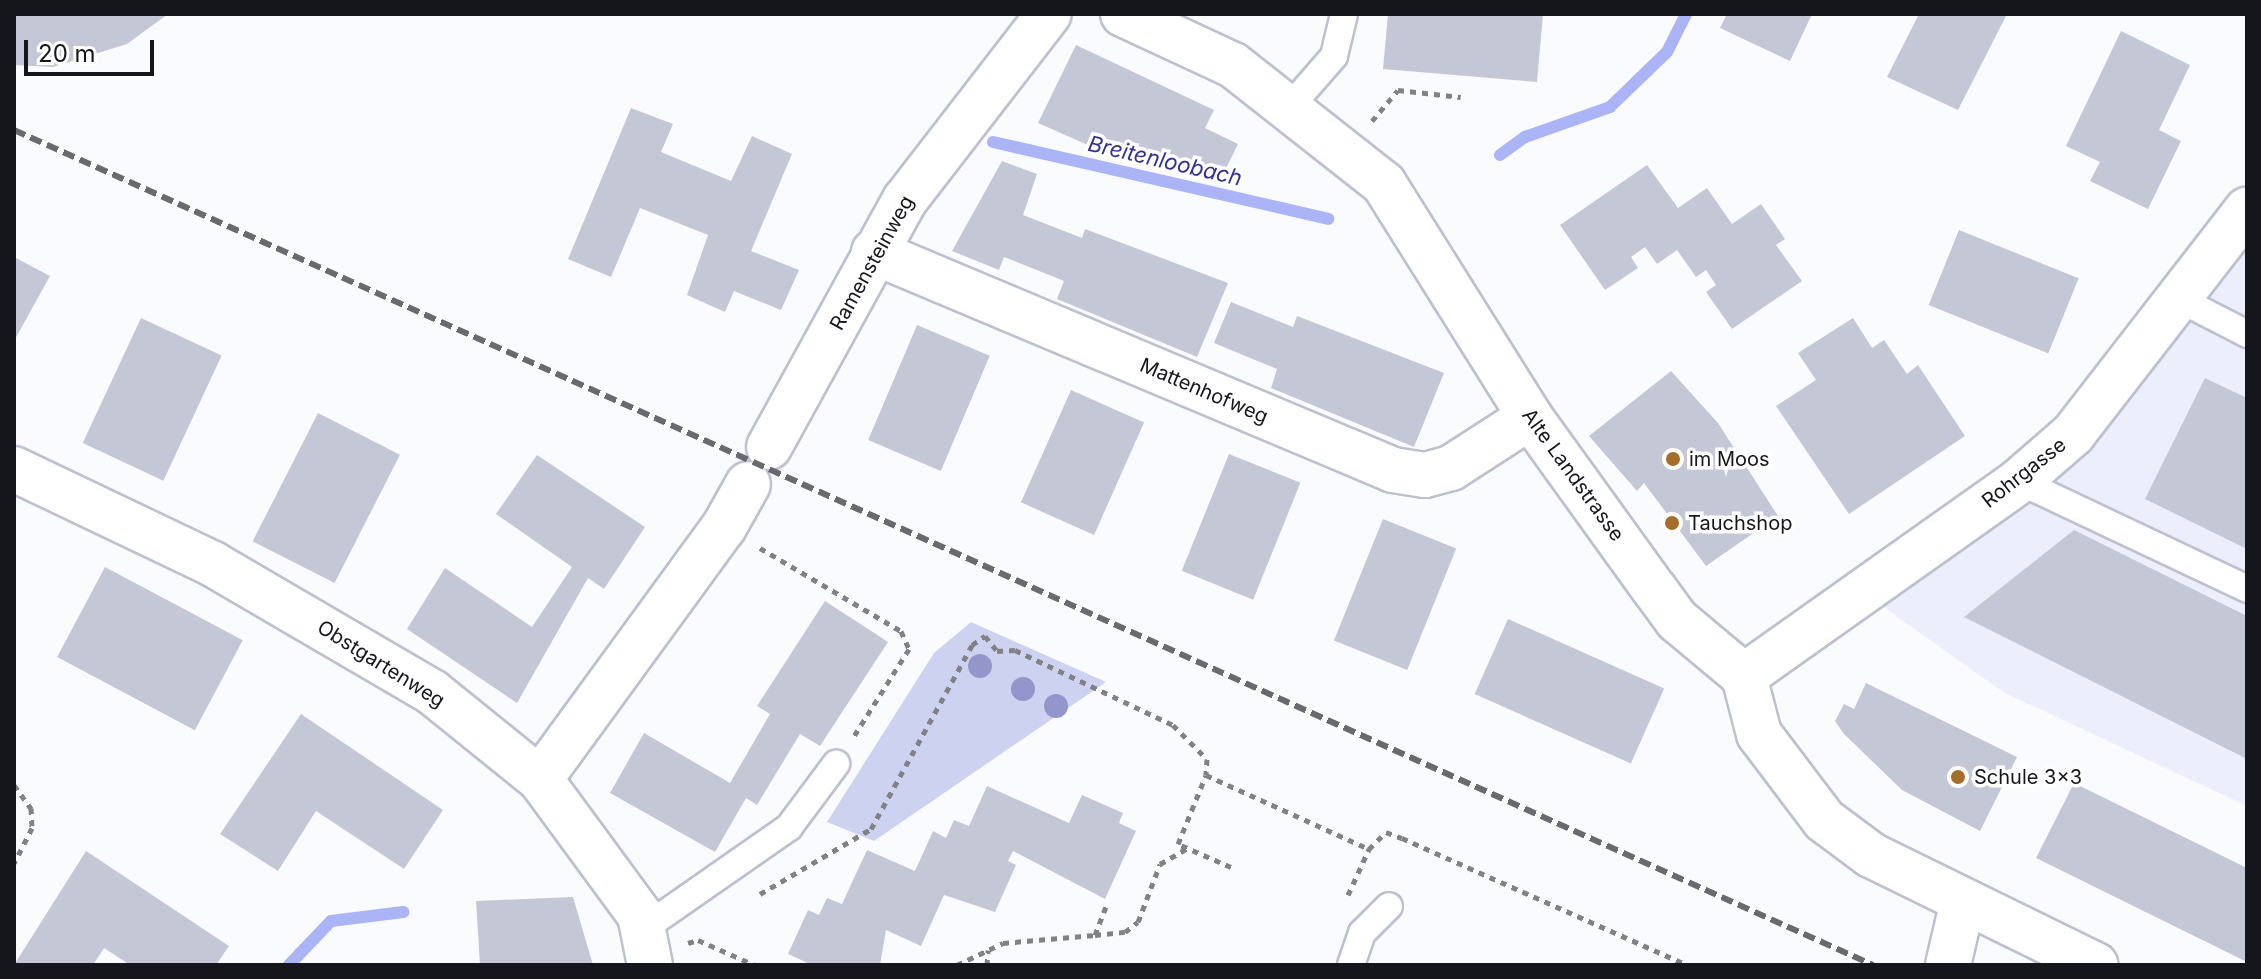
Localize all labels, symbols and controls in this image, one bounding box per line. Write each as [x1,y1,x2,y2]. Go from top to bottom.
scale bar [28,24,158,74]
text: 20 m [38,39,96,68]
water label: Breitenloobach [1085,130,1245,192]
street label: Ramensteinweg [825,192,919,334]
street label: Mattenhofweg [1136,353,1272,429]
street label: Alte Landstrasse [1517,404,1629,546]
street label: Rohrgasse [1977,433,2071,513]
place label: im Moos [1689,447,1770,471]
marker: im Moos [1664,450,1682,468]
place label: Tauchshop [1688,511,1792,535]
marker: Tauchshop [1663,514,1681,532]
street label: Obstgartenweg [313,615,449,713]
place label: Schule 3x3 [1974,765,2082,789]
marker: Schule 3x3 [1949,768,1967,786]

